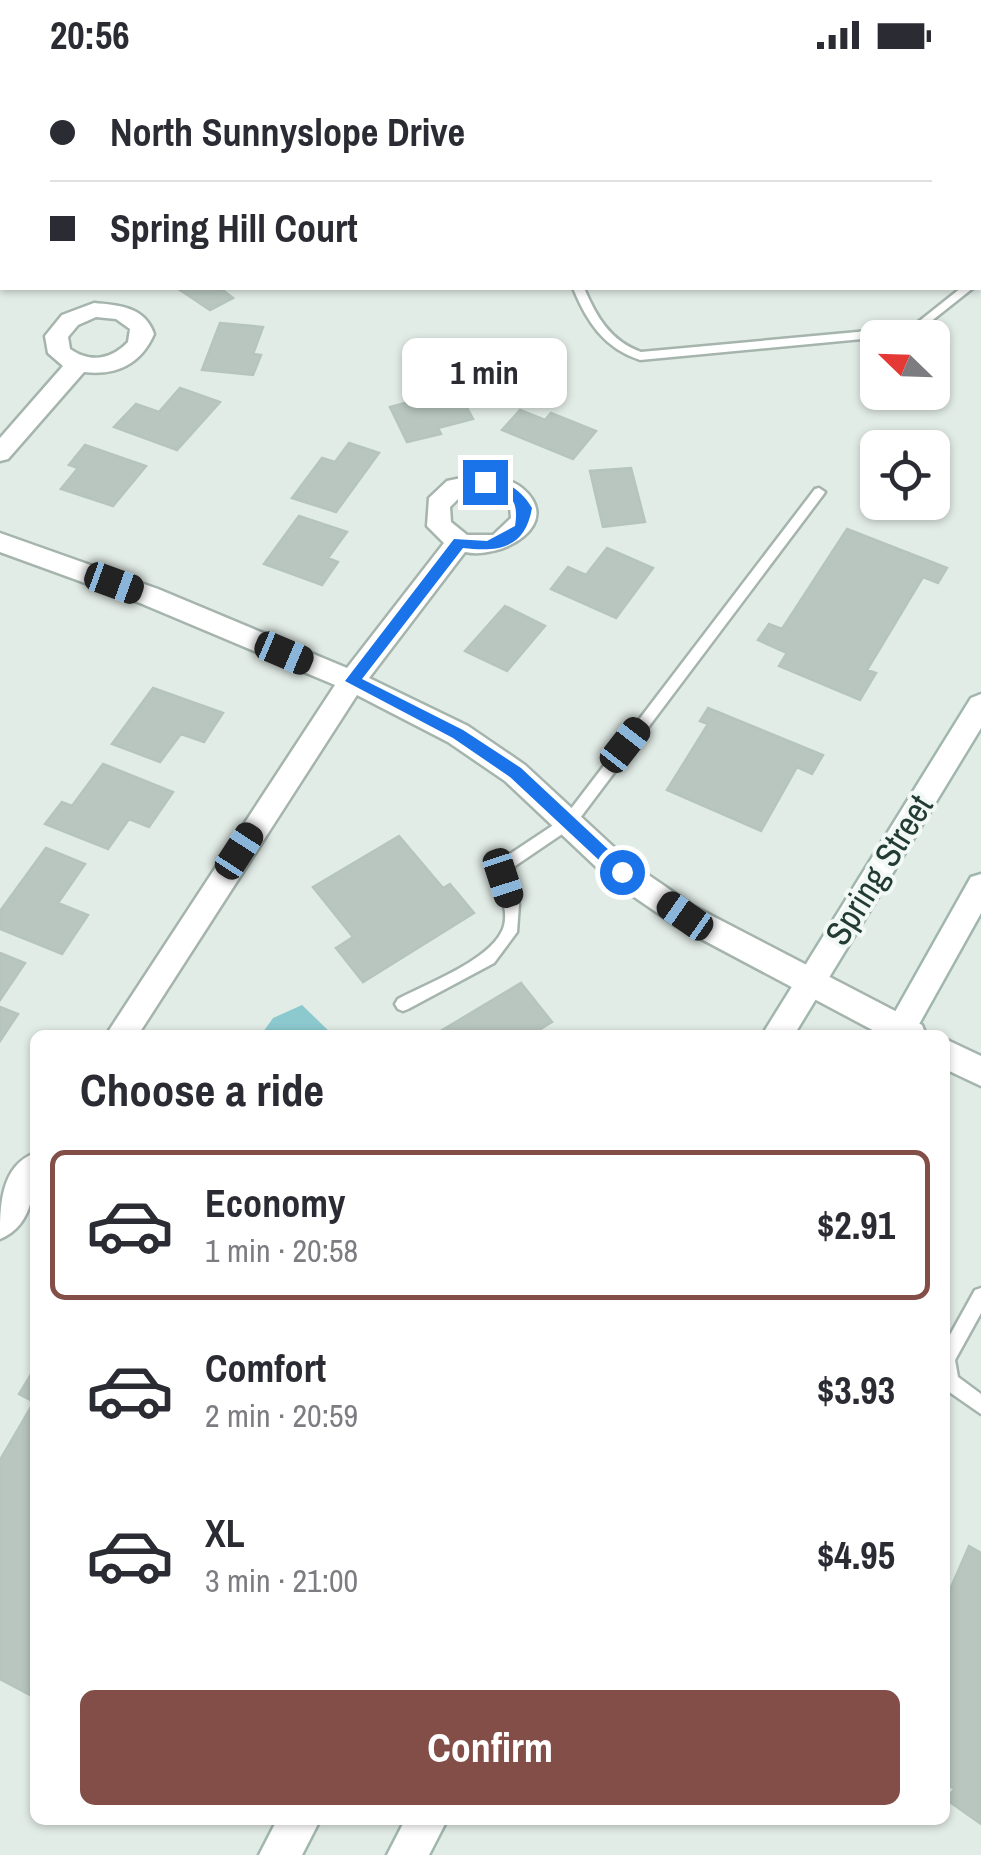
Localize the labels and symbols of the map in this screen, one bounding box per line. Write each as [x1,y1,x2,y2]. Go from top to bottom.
north arrow [860,320,950,410]
callout: 1 min [402,337,568,407]
route end [463,460,508,505]
car [81,559,147,607]
car [251,627,317,679]
car [595,712,655,778]
street label: Spring Street [814,786,943,954]
car [210,818,268,884]
car [479,845,527,911]
route start [600,850,645,895]
car [652,887,718,945]

